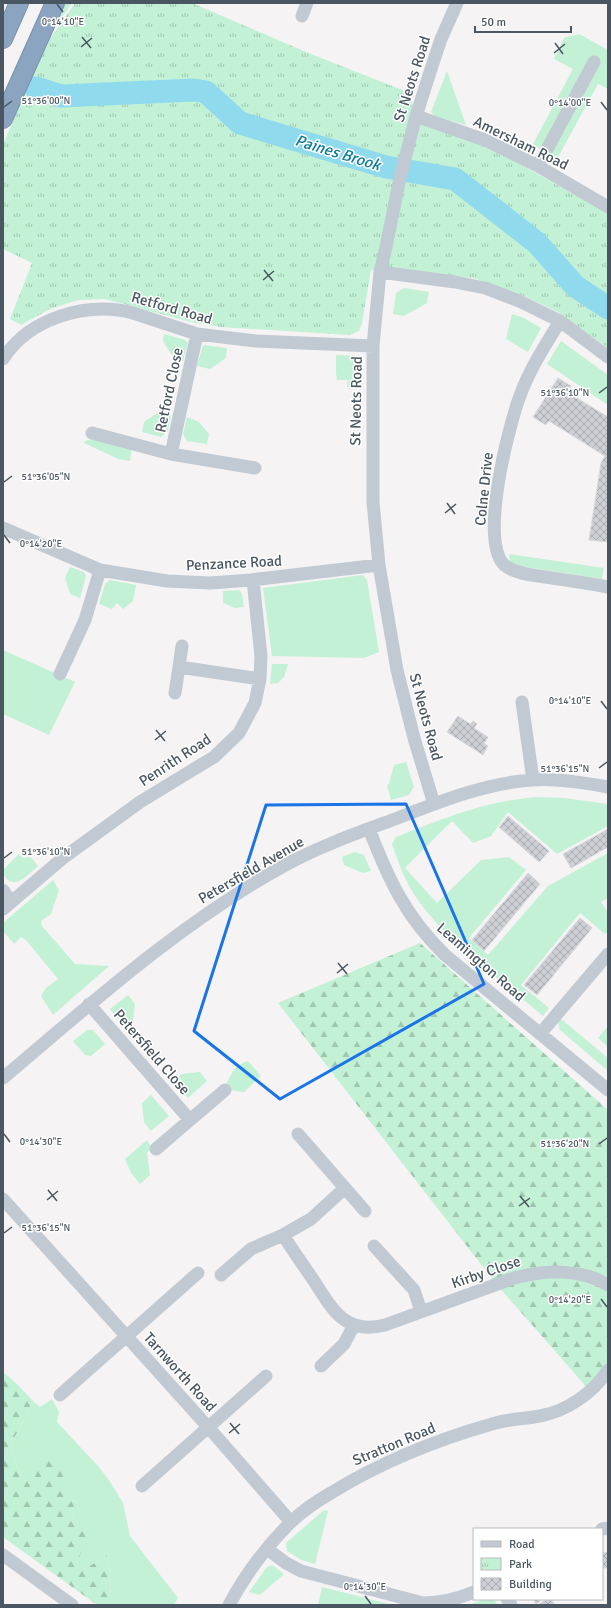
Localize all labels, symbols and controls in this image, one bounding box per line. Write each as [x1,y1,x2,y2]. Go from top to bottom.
scale bar [475,8,571,34]
text: 50 m [481,15,506,30]
text: 0°14'10"E [42,16,84,28]
street label: St Neots Road [390,34,434,124]
text: 51°36'00"N [22,95,70,107]
text: 0°14'00"E [549,97,591,109]
street label: Amersham Road [470,112,572,174]
water label: Paines Brook [293,131,385,176]
street label: Retford Road [129,288,215,328]
street label: Retford Close [151,346,187,434]
street label: St Neots Road [346,356,366,446]
text: 51°36'10"N [541,387,589,399]
street label: Colne Drive [471,451,497,527]
text: 51°36'05"N [22,471,70,483]
text: 0°14'20"E [20,538,62,550]
street label: Penzance Road [186,551,283,575]
street label: St Neots Road [406,671,446,763]
text: 0°14'10"E [549,695,591,707]
street label: Penrith Road [136,730,214,790]
text: 51°36'15"N [541,763,589,775]
street label: Petersfield Avenue [195,832,307,908]
text: 51°36'10"N [22,846,70,858]
street label: Leamington Road [433,919,529,1005]
street label: Petersfield Close [110,1006,194,1098]
text: 0°14'30"E [20,1136,62,1148]
text: 51°36'20"N [541,1138,589,1150]
text: 51°36'15"N [22,1222,70,1234]
street label: Kirby Close [449,1252,523,1292]
text: 0°14'20"E [549,1294,591,1306]
street label: Tarnworth Road [140,1329,220,1415]
street label: Stratton Road [350,1418,438,1470]
legend [473,1528,603,1600]
text: Road [509,1537,535,1552]
text: Park [509,1557,532,1572]
text: Building [509,1577,552,1592]
text: 0°14'30"E [344,1581,386,1593]

